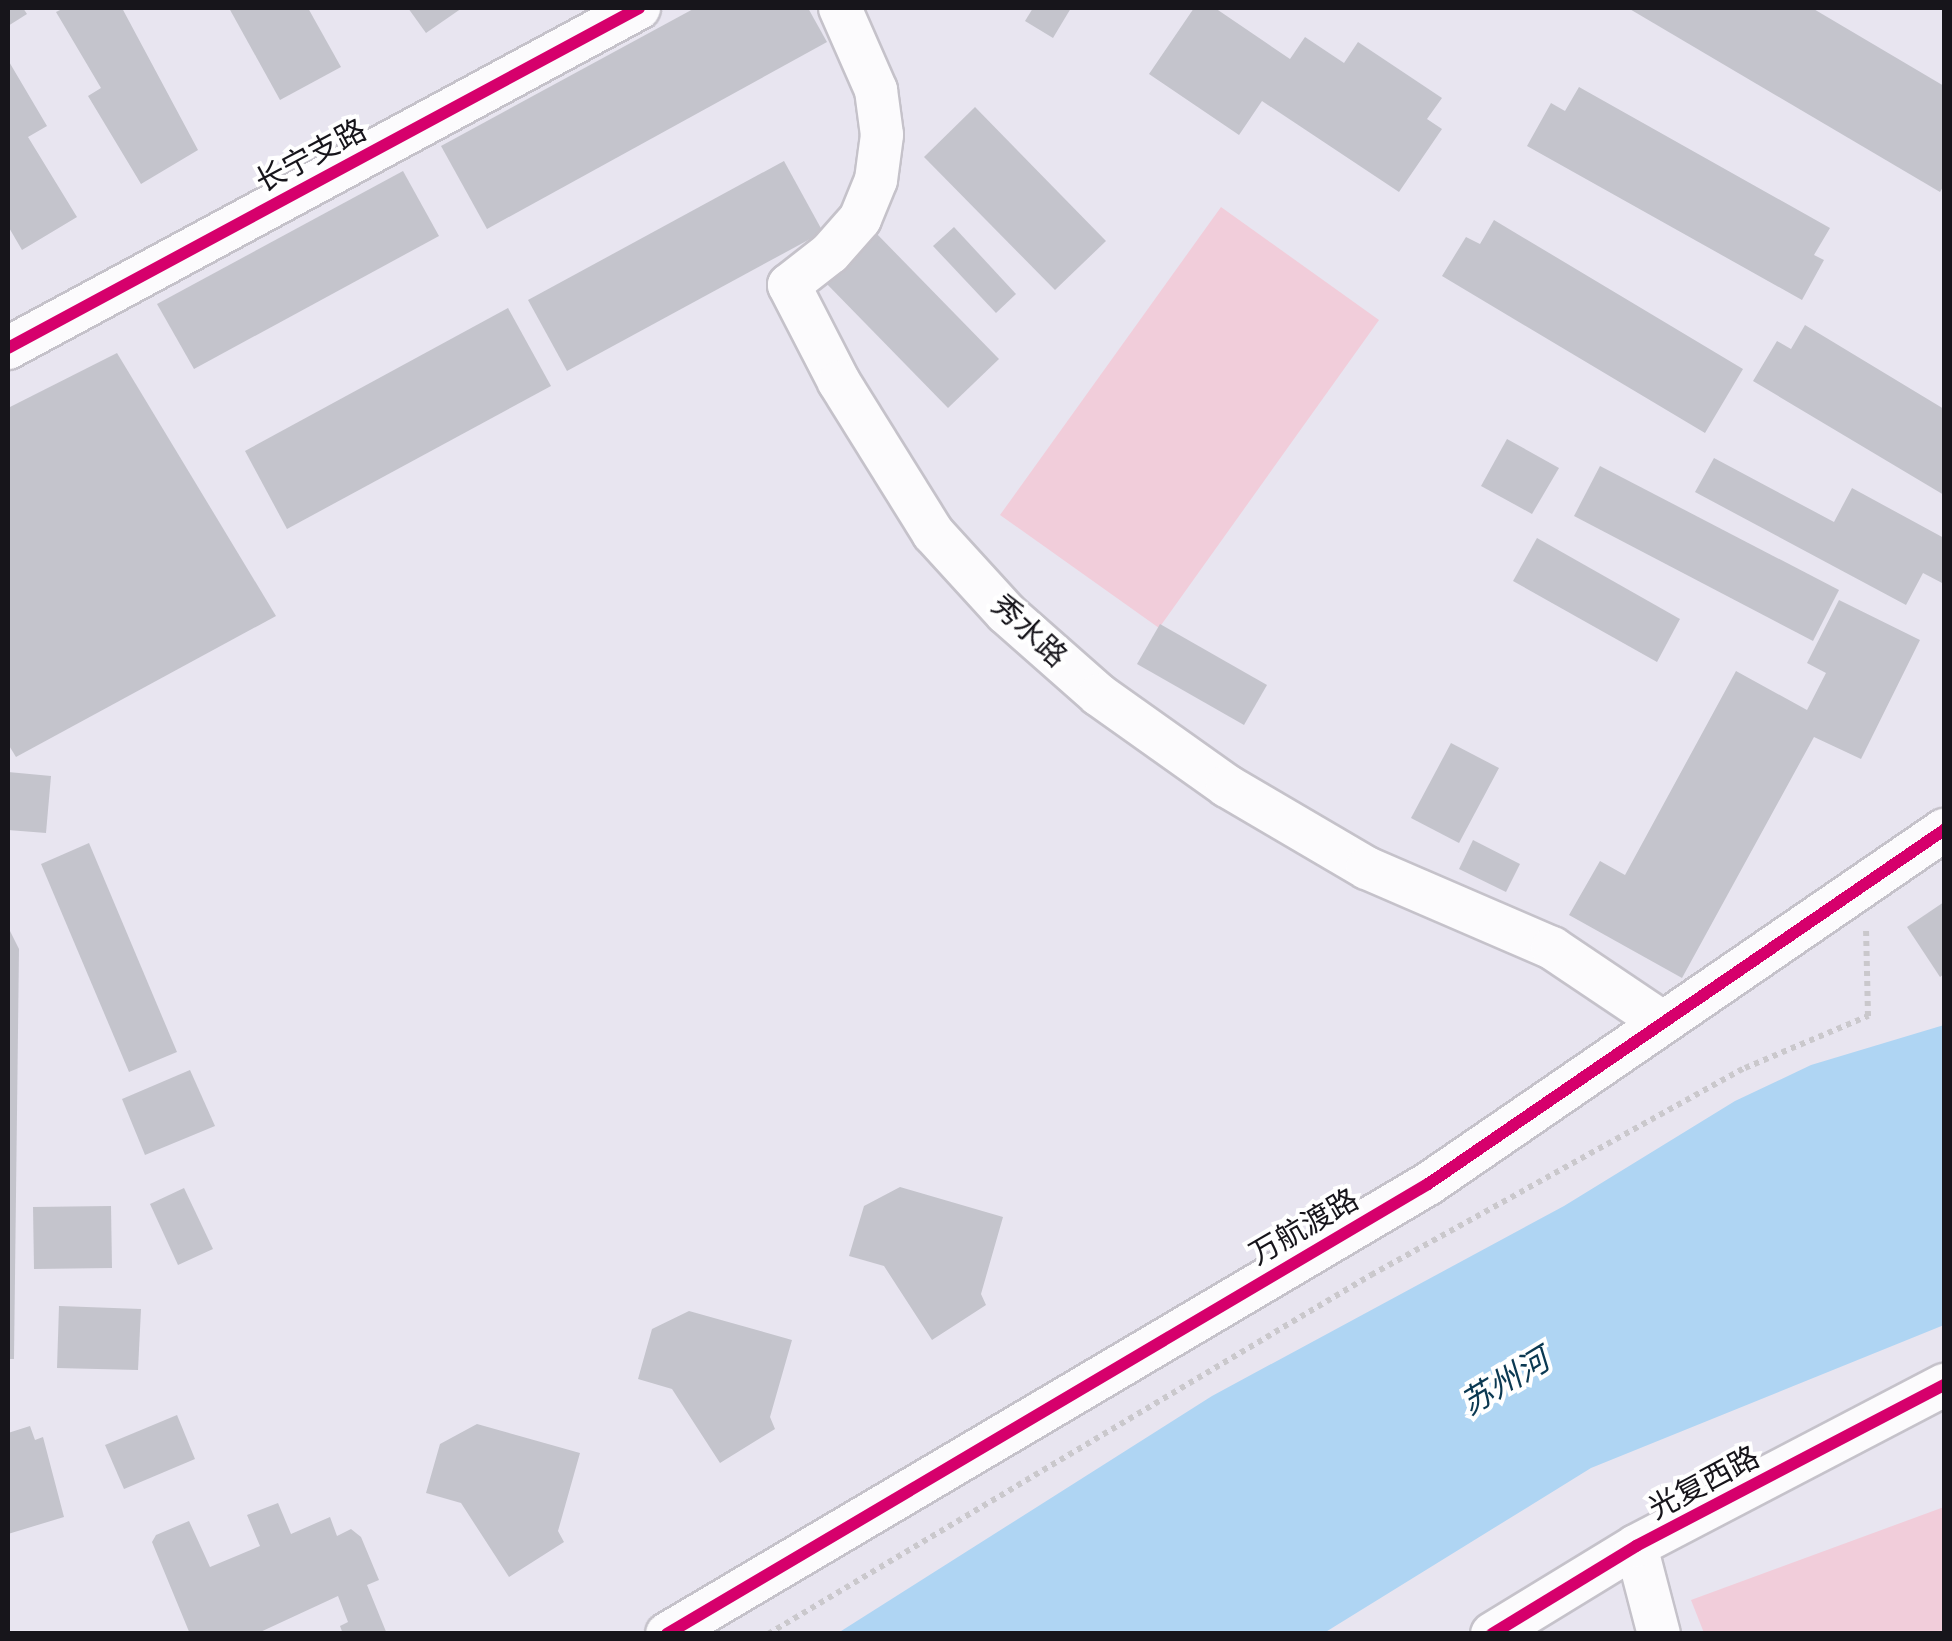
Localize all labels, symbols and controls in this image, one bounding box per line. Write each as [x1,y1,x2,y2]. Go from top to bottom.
street label: 长宁支路 [250,112,372,200]
street label: 秀水路 [984,587,1074,675]
street label: 万航渡路 [1243,1181,1365,1273]
water label: 苏州河 [1454,1341,1556,1423]
street label: 光复西路 [1643,1439,1765,1527]

